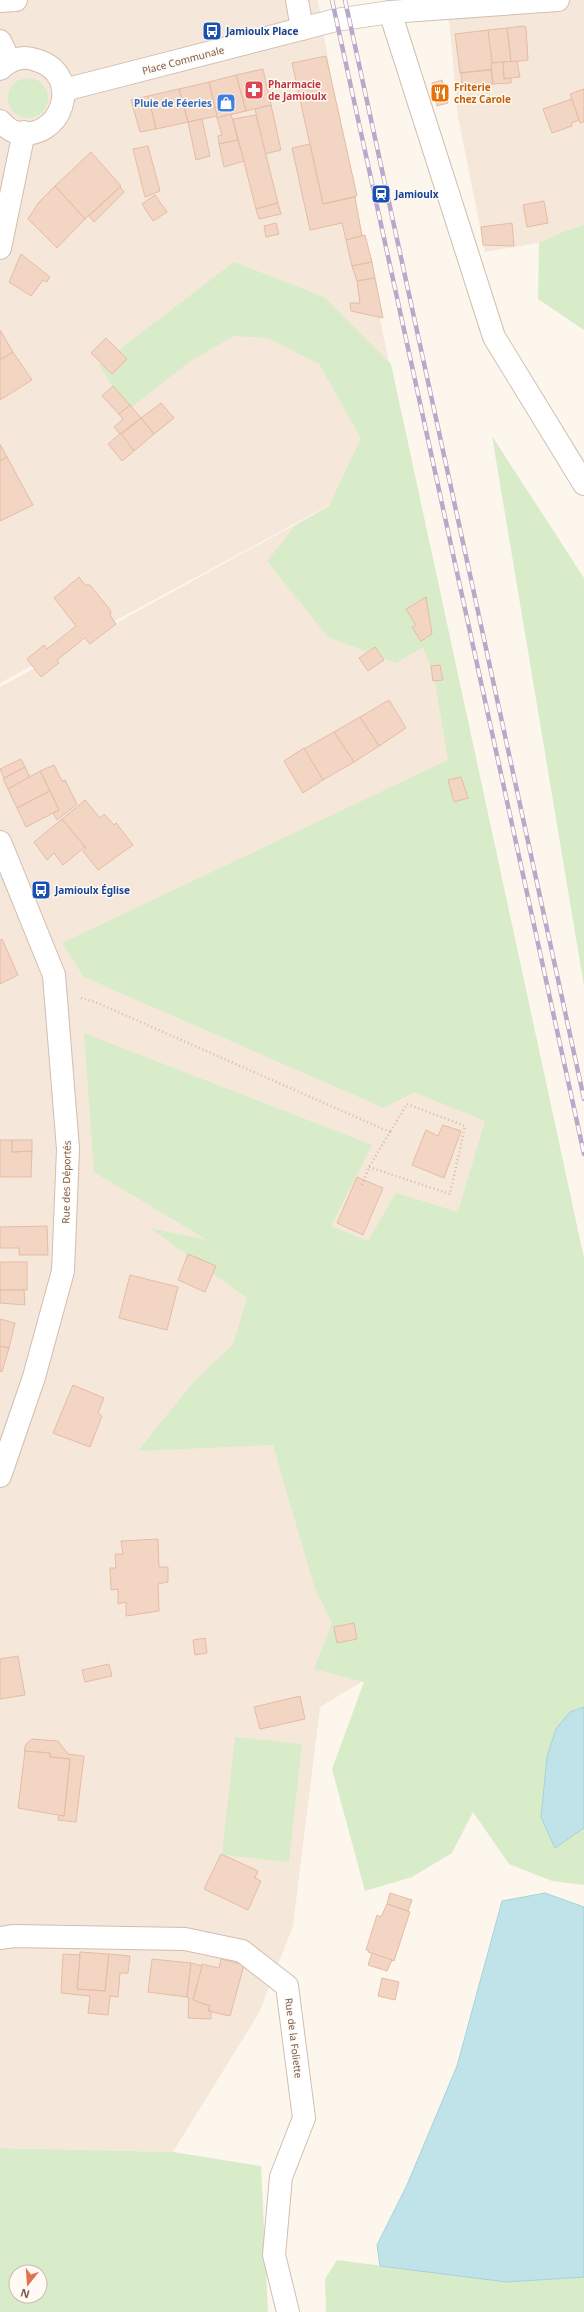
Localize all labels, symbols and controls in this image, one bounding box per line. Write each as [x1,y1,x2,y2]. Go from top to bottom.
bus stop icon: Jamioulx Place [201,20,223,42]
place label: Jamioulx Place [225,24,298,38]
street label: Place Communale [140,42,226,78]
place label: Pharmacie de Jamioulx [268,77,327,103]
pharmacy icon: Pharmacie de Jamioulx [243,79,265,101]
place label: Friterie chez Carole [454,80,511,106]
restaurant icon: Friterie chez Carole [429,82,451,104]
shop icon: Pluie de Féeries [215,92,237,114]
place label: Pluie de Féeries [134,96,212,110]
station icon: Jamioulx [370,183,392,205]
place label: Jamioulx [394,187,439,201]
bus stop icon: Jamioulx Église [30,879,52,901]
place label: Jamioulx Église [54,883,130,897]
street label: Rue des Déportés [58,1140,74,1224]
street label: Rue de la Foliette [282,1997,306,2079]
north arrow [8,2264,48,2304]
text: N [18,2286,31,2303]

